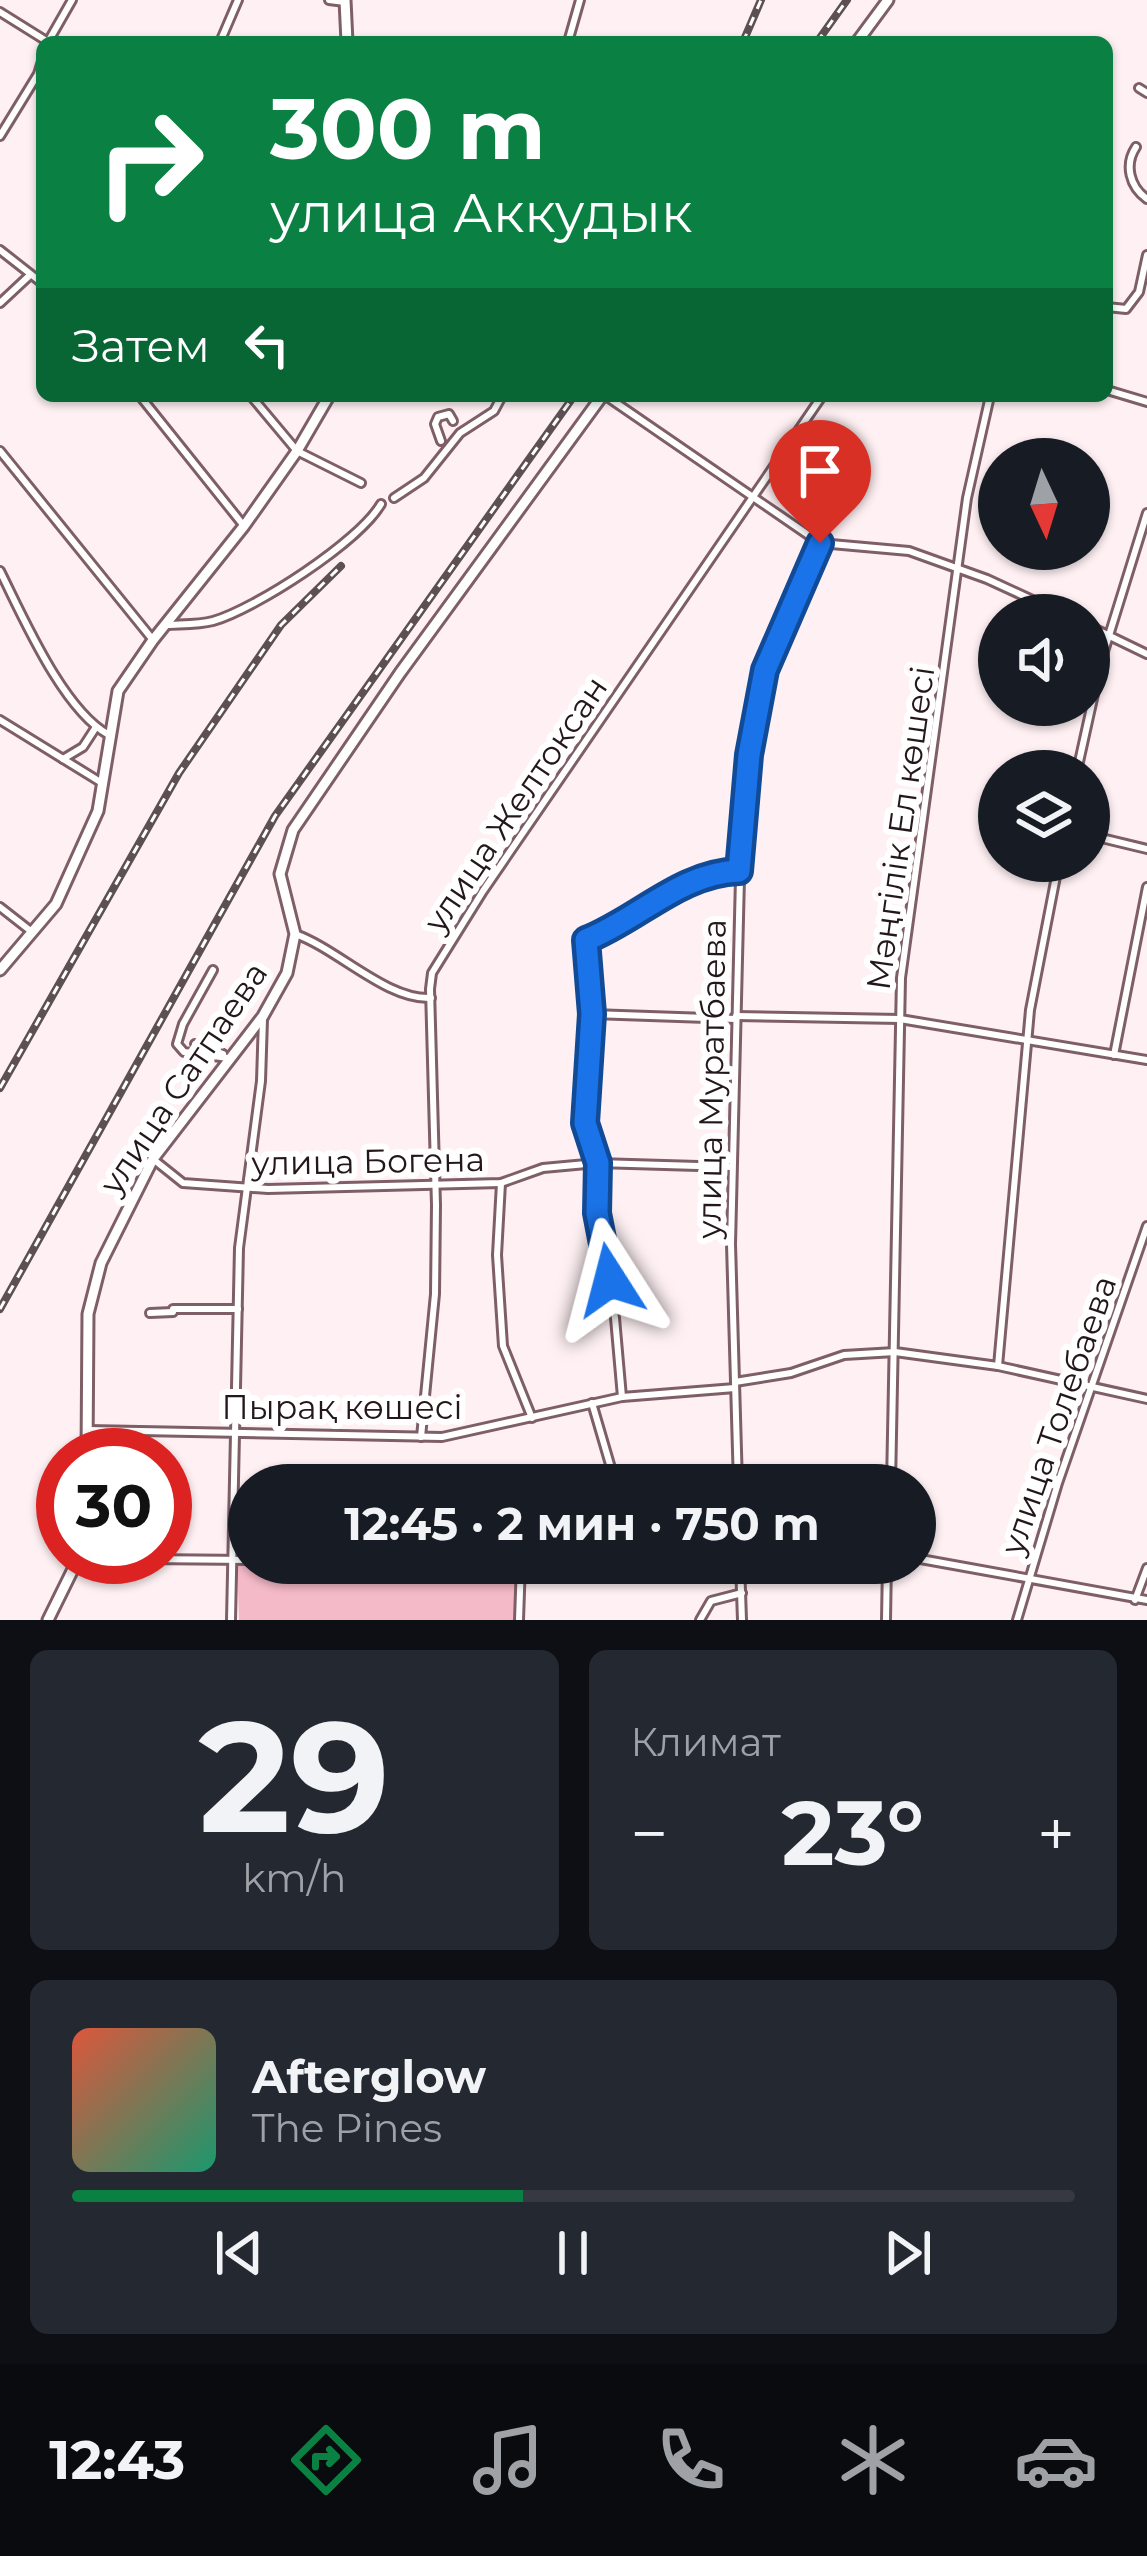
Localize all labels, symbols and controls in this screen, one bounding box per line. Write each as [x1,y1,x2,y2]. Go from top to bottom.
text: 300 m [270,78,546,180]
icon: right [72,84,228,240]
text: улица Аккудык [270,180,692,246]
icon: left [234,312,300,378]
text: Затем [72,318,210,373]
pin [769,420,871,543]
icon: arrive [787,438,853,504]
north arrow [978,438,1110,570]
map controls [978,438,1110,882]
button: sound [978,594,1110,726]
street label: Мәңгілік Ел көшесі [857,664,943,992]
street label: улица Желтоксан [414,669,615,940]
button: layers [978,750,1110,882]
street label: улица Муратбаева [688,919,734,1240]
street label: улица Сатпаева [90,954,275,1202]
street label: улица Богена [250,1139,485,1183]
position arrow [547,1217,673,1343]
street label: улица Толебаева [991,1270,1124,1560]
street label: Пырақ көшесі [222,1387,462,1427]
speed limit sign: 30 [36,1428,192,1584]
text: 12:45 · 2 мин · 750 m [344,1496,820,1551]
text: 29 [199,1681,390,1871]
text: Климат [631,1718,781,1766]
text: 23° [781,1778,924,1888]
text: − [631,1793,668,1874]
text: + [1037,1793,1075,1874]
text: km/h [242,1854,346,1902]
text: Afterglow [252,2049,486,2104]
text: The Pines [252,2104,442,2152]
icon: previous [206,2220,272,2286]
icon: pause [540,2220,606,2286]
icon: next [875,2220,941,2286]
icon: directions [284,2418,368,2502]
icon: music [466,2418,550,2502]
icon: phone [649,2418,733,2502]
icon: climate [831,2418,915,2502]
icon: car [1014,2418,1098,2502]
text: 12:43 [49,2427,185,2493]

